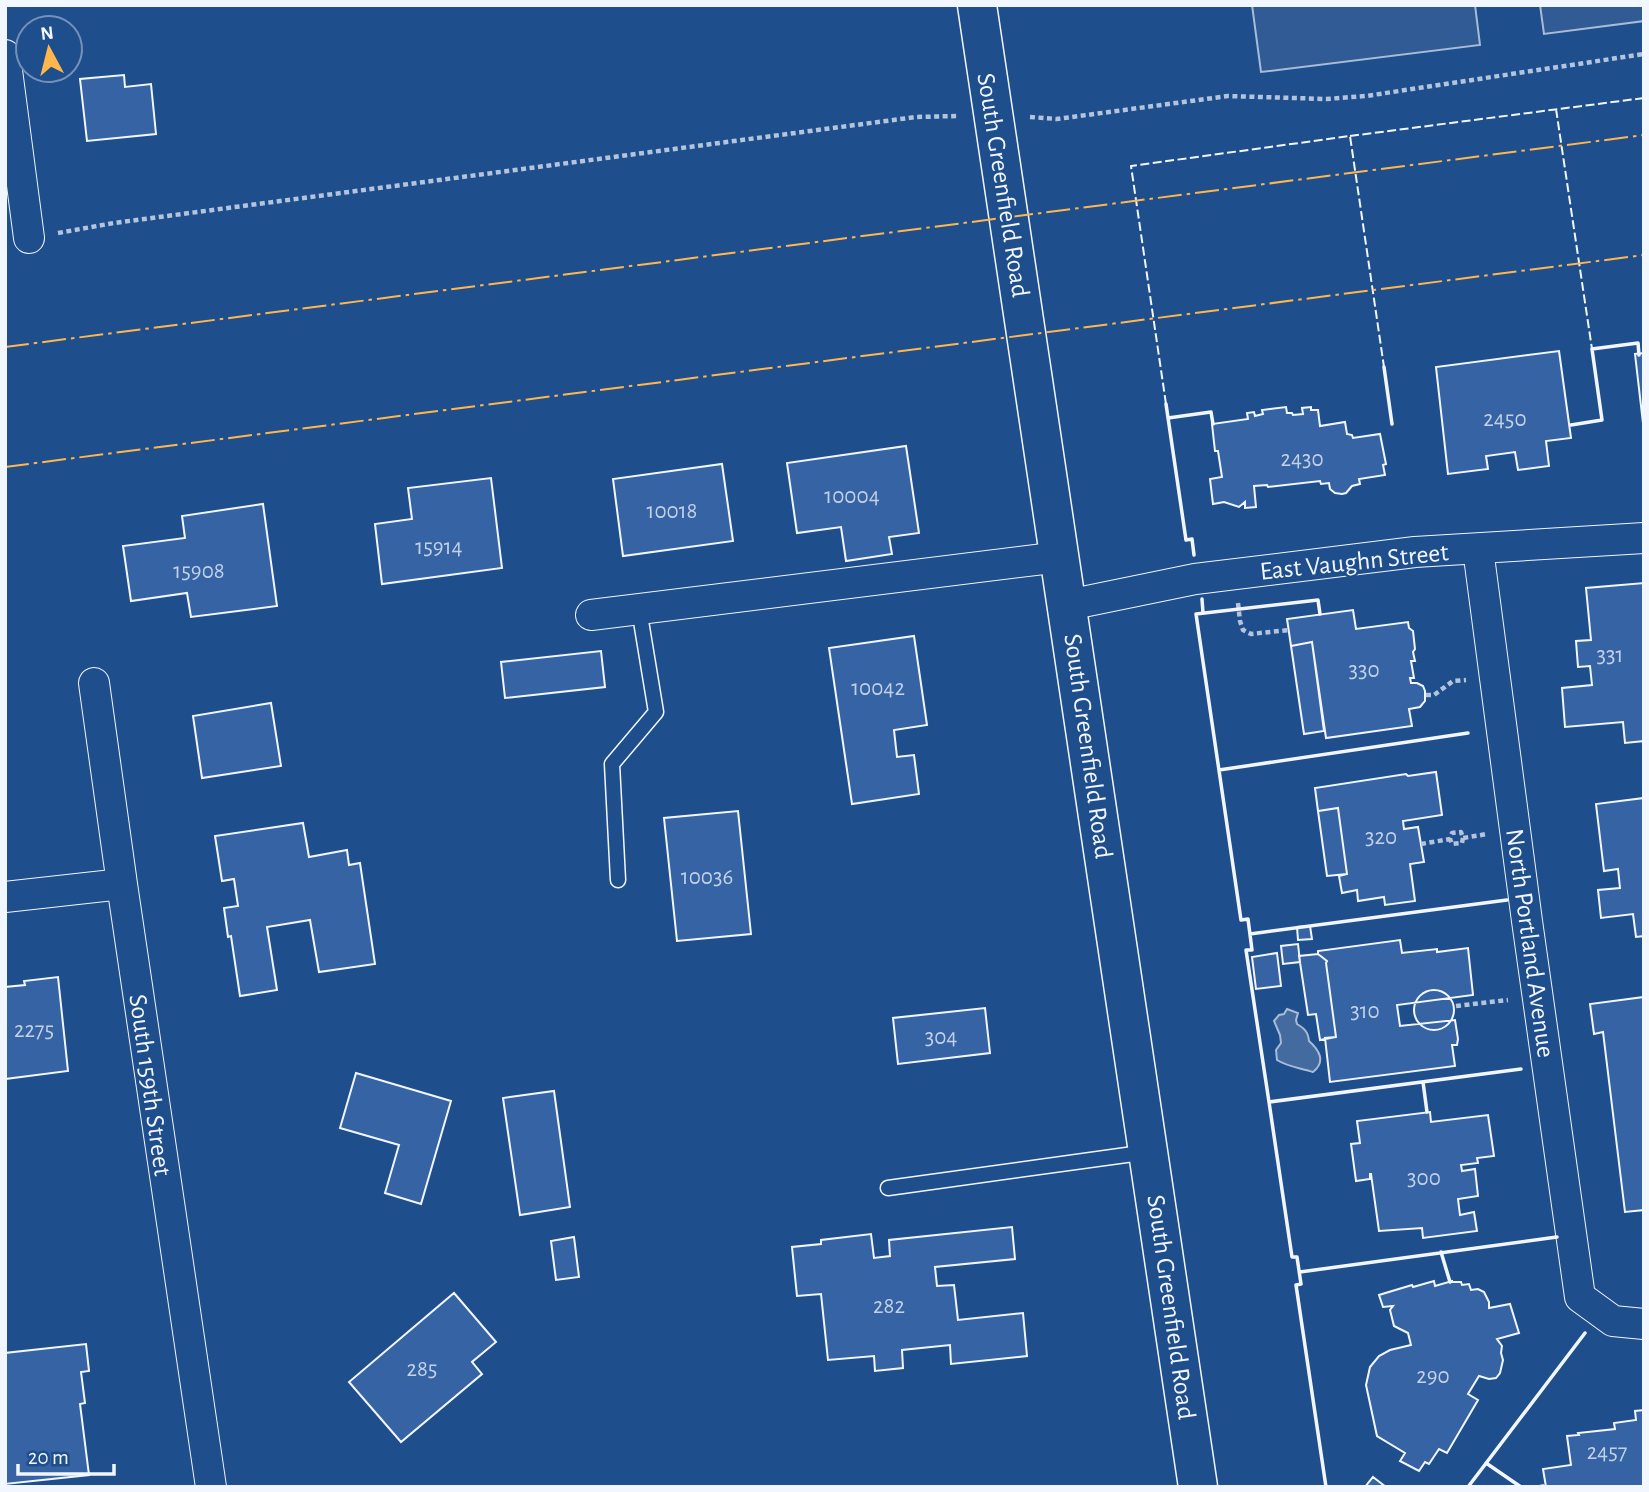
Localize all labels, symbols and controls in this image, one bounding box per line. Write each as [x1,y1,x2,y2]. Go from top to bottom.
north arrow [14,14,84,84]
text: N [39,23,55,44]
street label: South Greenfield Road [972,71,1034,299]
house number: 2450 [1483,408,1527,431]
house number: 2430 [1280,448,1324,471]
house number: 10004 [824,485,880,508]
house number: 10018 [646,500,698,523]
house number: 15914 [415,536,463,559]
street label: East Vaughn Street [1258,539,1450,585]
house number: 15908 [173,560,225,583]
street label: South Greenfield Road [1059,632,1117,860]
house number: 331 [1597,644,1623,667]
house number: 330 [1348,659,1380,682]
house number: 10042 [851,677,905,700]
house number: 320 [1365,826,1397,849]
street label: North Portland Avenue [1501,827,1559,1059]
house number: 10036 [681,866,733,889]
street label: South 159th Street [124,993,176,1178]
house number: 310 [1350,1000,1380,1023]
house number: 2275 [14,1019,54,1042]
house number: 304 [925,1026,957,1049]
house number: 300 [1407,1167,1441,1190]
street label: South Greenfield Road [1142,1193,1200,1421]
house number: 282 [873,1295,905,1318]
house number: 285 [407,1358,437,1381]
house number: 290 [1416,1365,1450,1388]
scale bar [18,1432,114,1476]
house number: 2457 [1587,1441,1627,1464]
text: 20 m [28,1447,69,1468]

